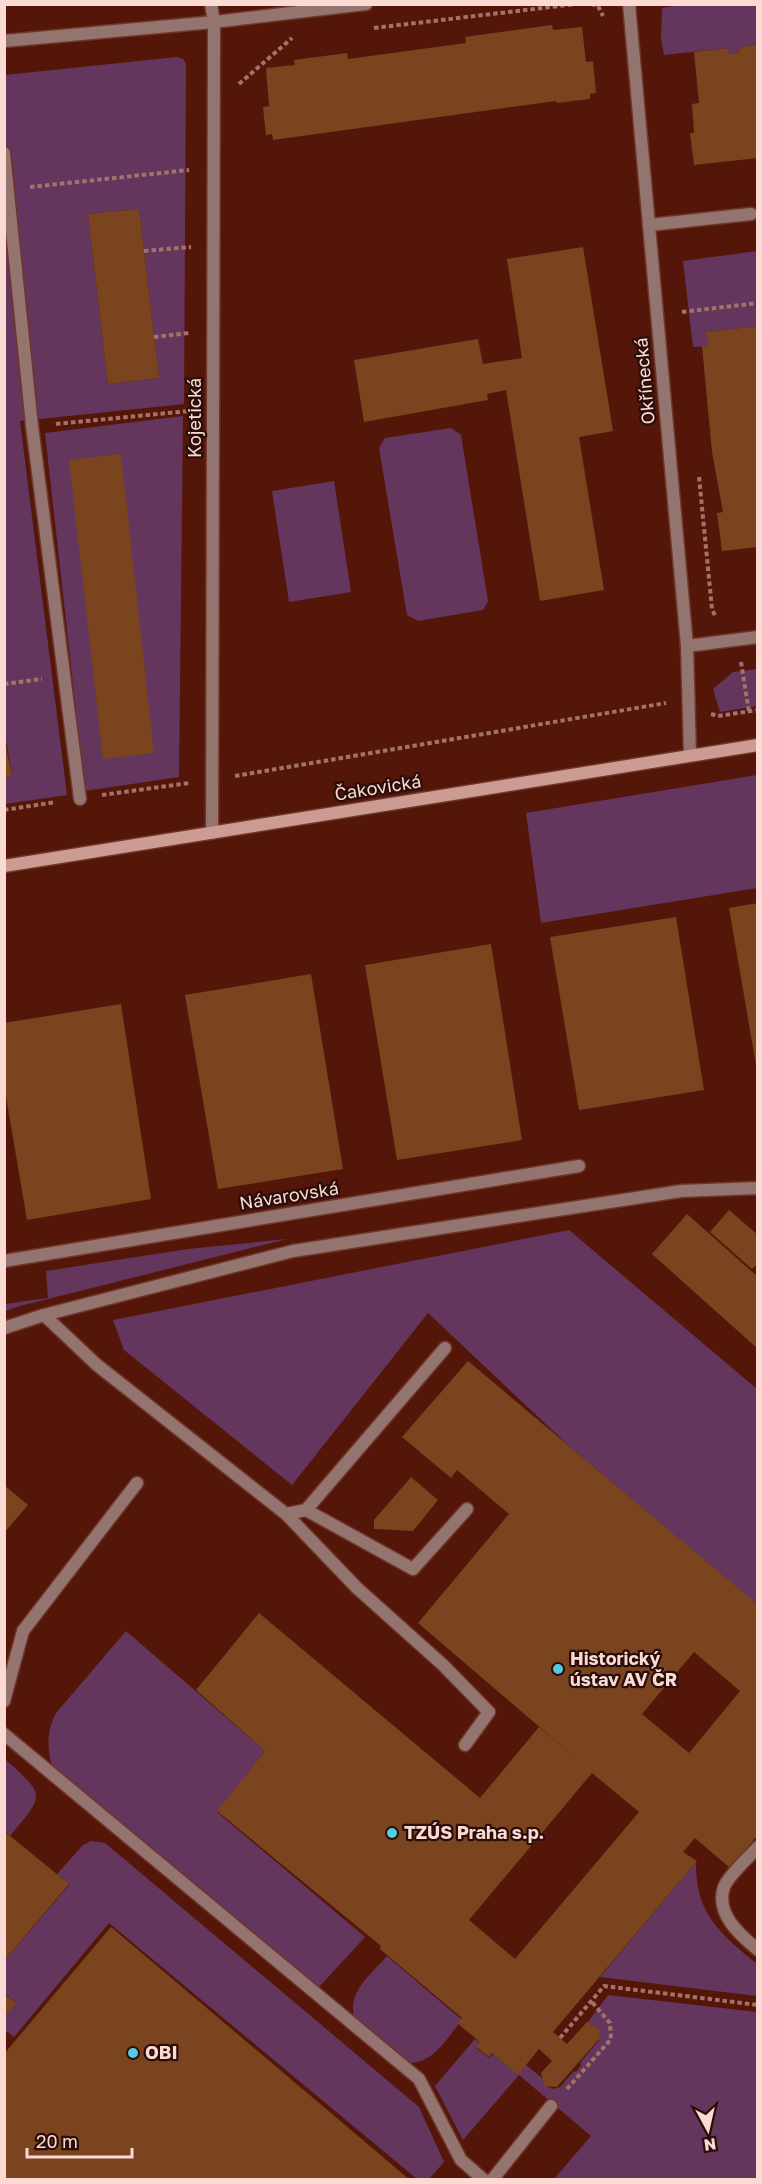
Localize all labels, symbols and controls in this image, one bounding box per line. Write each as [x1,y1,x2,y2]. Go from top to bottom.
street label: Okřínecká [629,337,659,425]
street label: Kojetická [183,378,205,458]
street label: Čakovická [333,769,423,805]
street label: Návarovská [238,1176,340,1214]
place label: Historický ústav AV ČR [570,1647,677,1690]
marker: Historický ústav AV ČR [551,1662,565,1676]
place label: TZÚS Praha s.p. [404,1821,544,1843]
marker: TZÚS Praha s.p. [385,1826,399,1840]
place label: OBI [145,2041,178,2063]
marker: OBI [126,2046,140,2060]
north arrow [678,2100,738,2160]
scale bar [27,2121,132,2159]
text: 20 m [36,2130,78,2152]
text: N [703,2134,718,2156]

